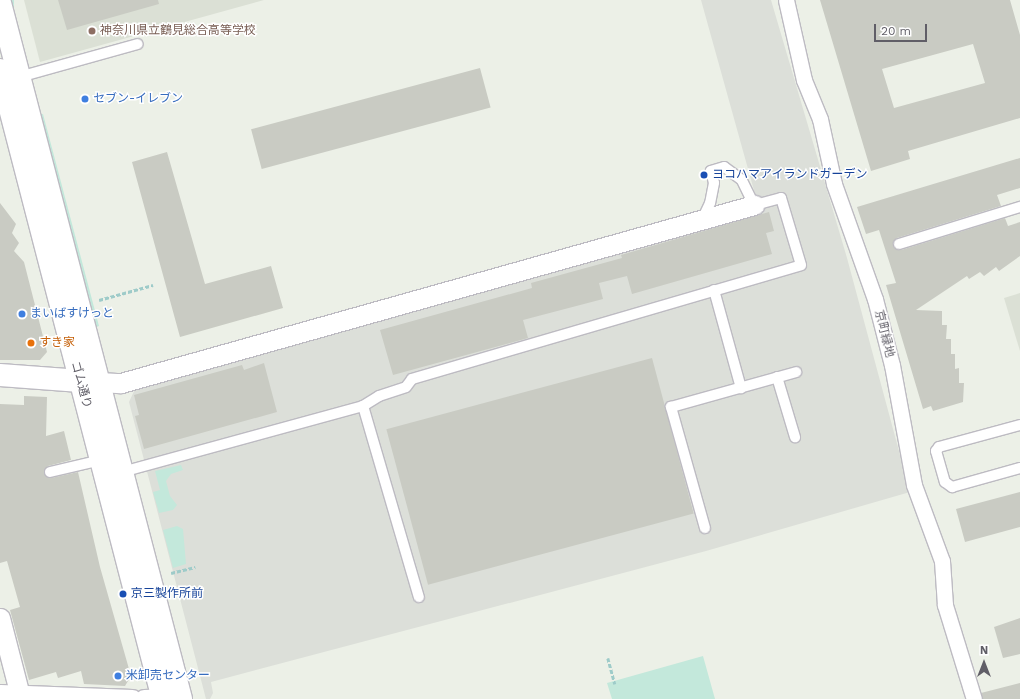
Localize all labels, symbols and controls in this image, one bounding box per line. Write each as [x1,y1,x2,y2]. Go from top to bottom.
scale bar [876,16,929,42]
place label: 神奈川県立鶴見総合高等学校 [100,24,256,38]
text: 20 m [881,24,911,38]
marker: 神奈川県立鶴見総合高等学校 [87,26,97,36]
place label: セブン-イレブン [93,92,183,106]
marker: セブン-イレブン [80,94,90,104]
place label: ヨコハマアイランドガーデン [712,168,868,182]
marker: ヨコハマアイランドガーデン [699,170,709,180]
place label: まいばすけっと [30,307,114,321]
marker: まいばすけっと [17,309,27,319]
street label: 京町緑地 [871,309,897,359]
place label: すき家 [39,336,75,350]
marker: すき家 [26,338,36,348]
street label: ゴム通り [68,360,94,410]
place label: 京三製作所前 [131,587,203,601]
marker: 京三製作所前 [118,589,128,599]
north arrow [964,643,1004,683]
text: N [980,644,988,657]
place label: 米卸売センター [126,669,210,683]
marker: 米卸売センター [113,671,123,681]

